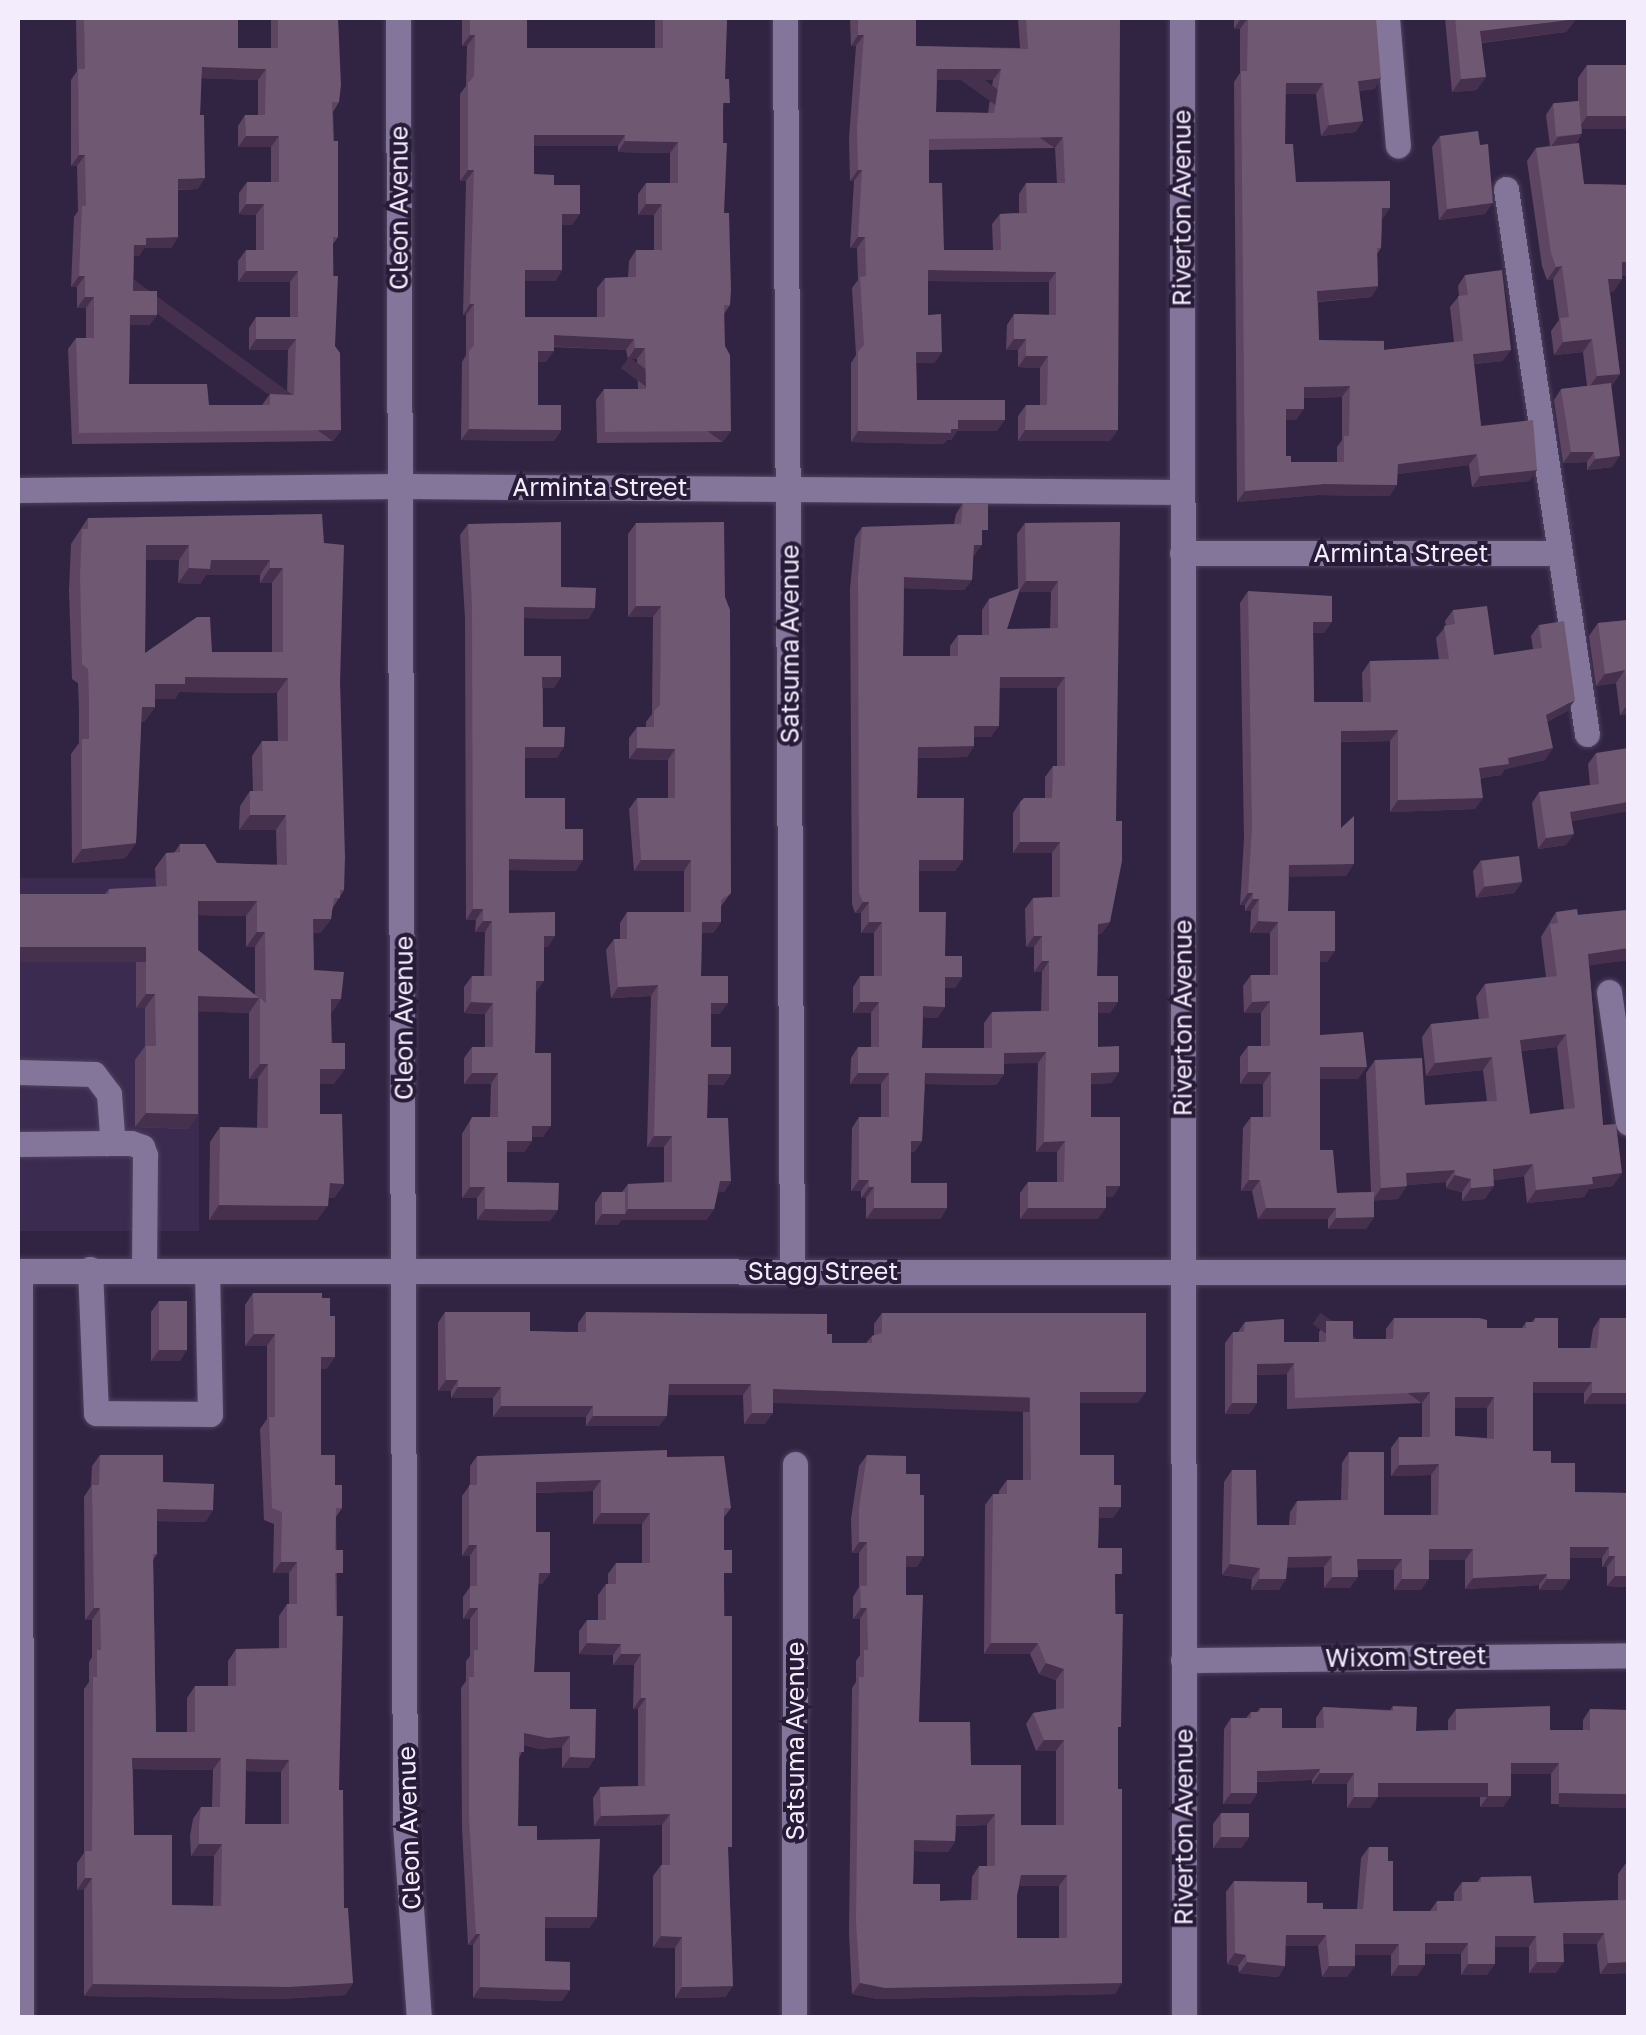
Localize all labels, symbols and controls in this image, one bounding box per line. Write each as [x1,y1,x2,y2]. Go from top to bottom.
street label: Riverton Avenue [1167,110,1197,306]
street label: Cleon Avenue [384,126,414,290]
street label: Arminta Street [513,472,687,502]
street label: Arminta Street [1314,538,1488,568]
street label: Satsuma Avenue [775,545,805,743]
street label: Riverton Avenue [1168,920,1198,1116]
street label: Cleon Avenue [389,936,419,1100]
street label: Stagg Street [748,1256,898,1286]
street label: Wixom Street [1325,1641,1487,1673]
street label: Satsuma Avenue [780,1642,810,1840]
street label: Riverton Avenue [1169,1729,1199,1925]
street label: Cleon Avenue [391,1745,427,1911]

